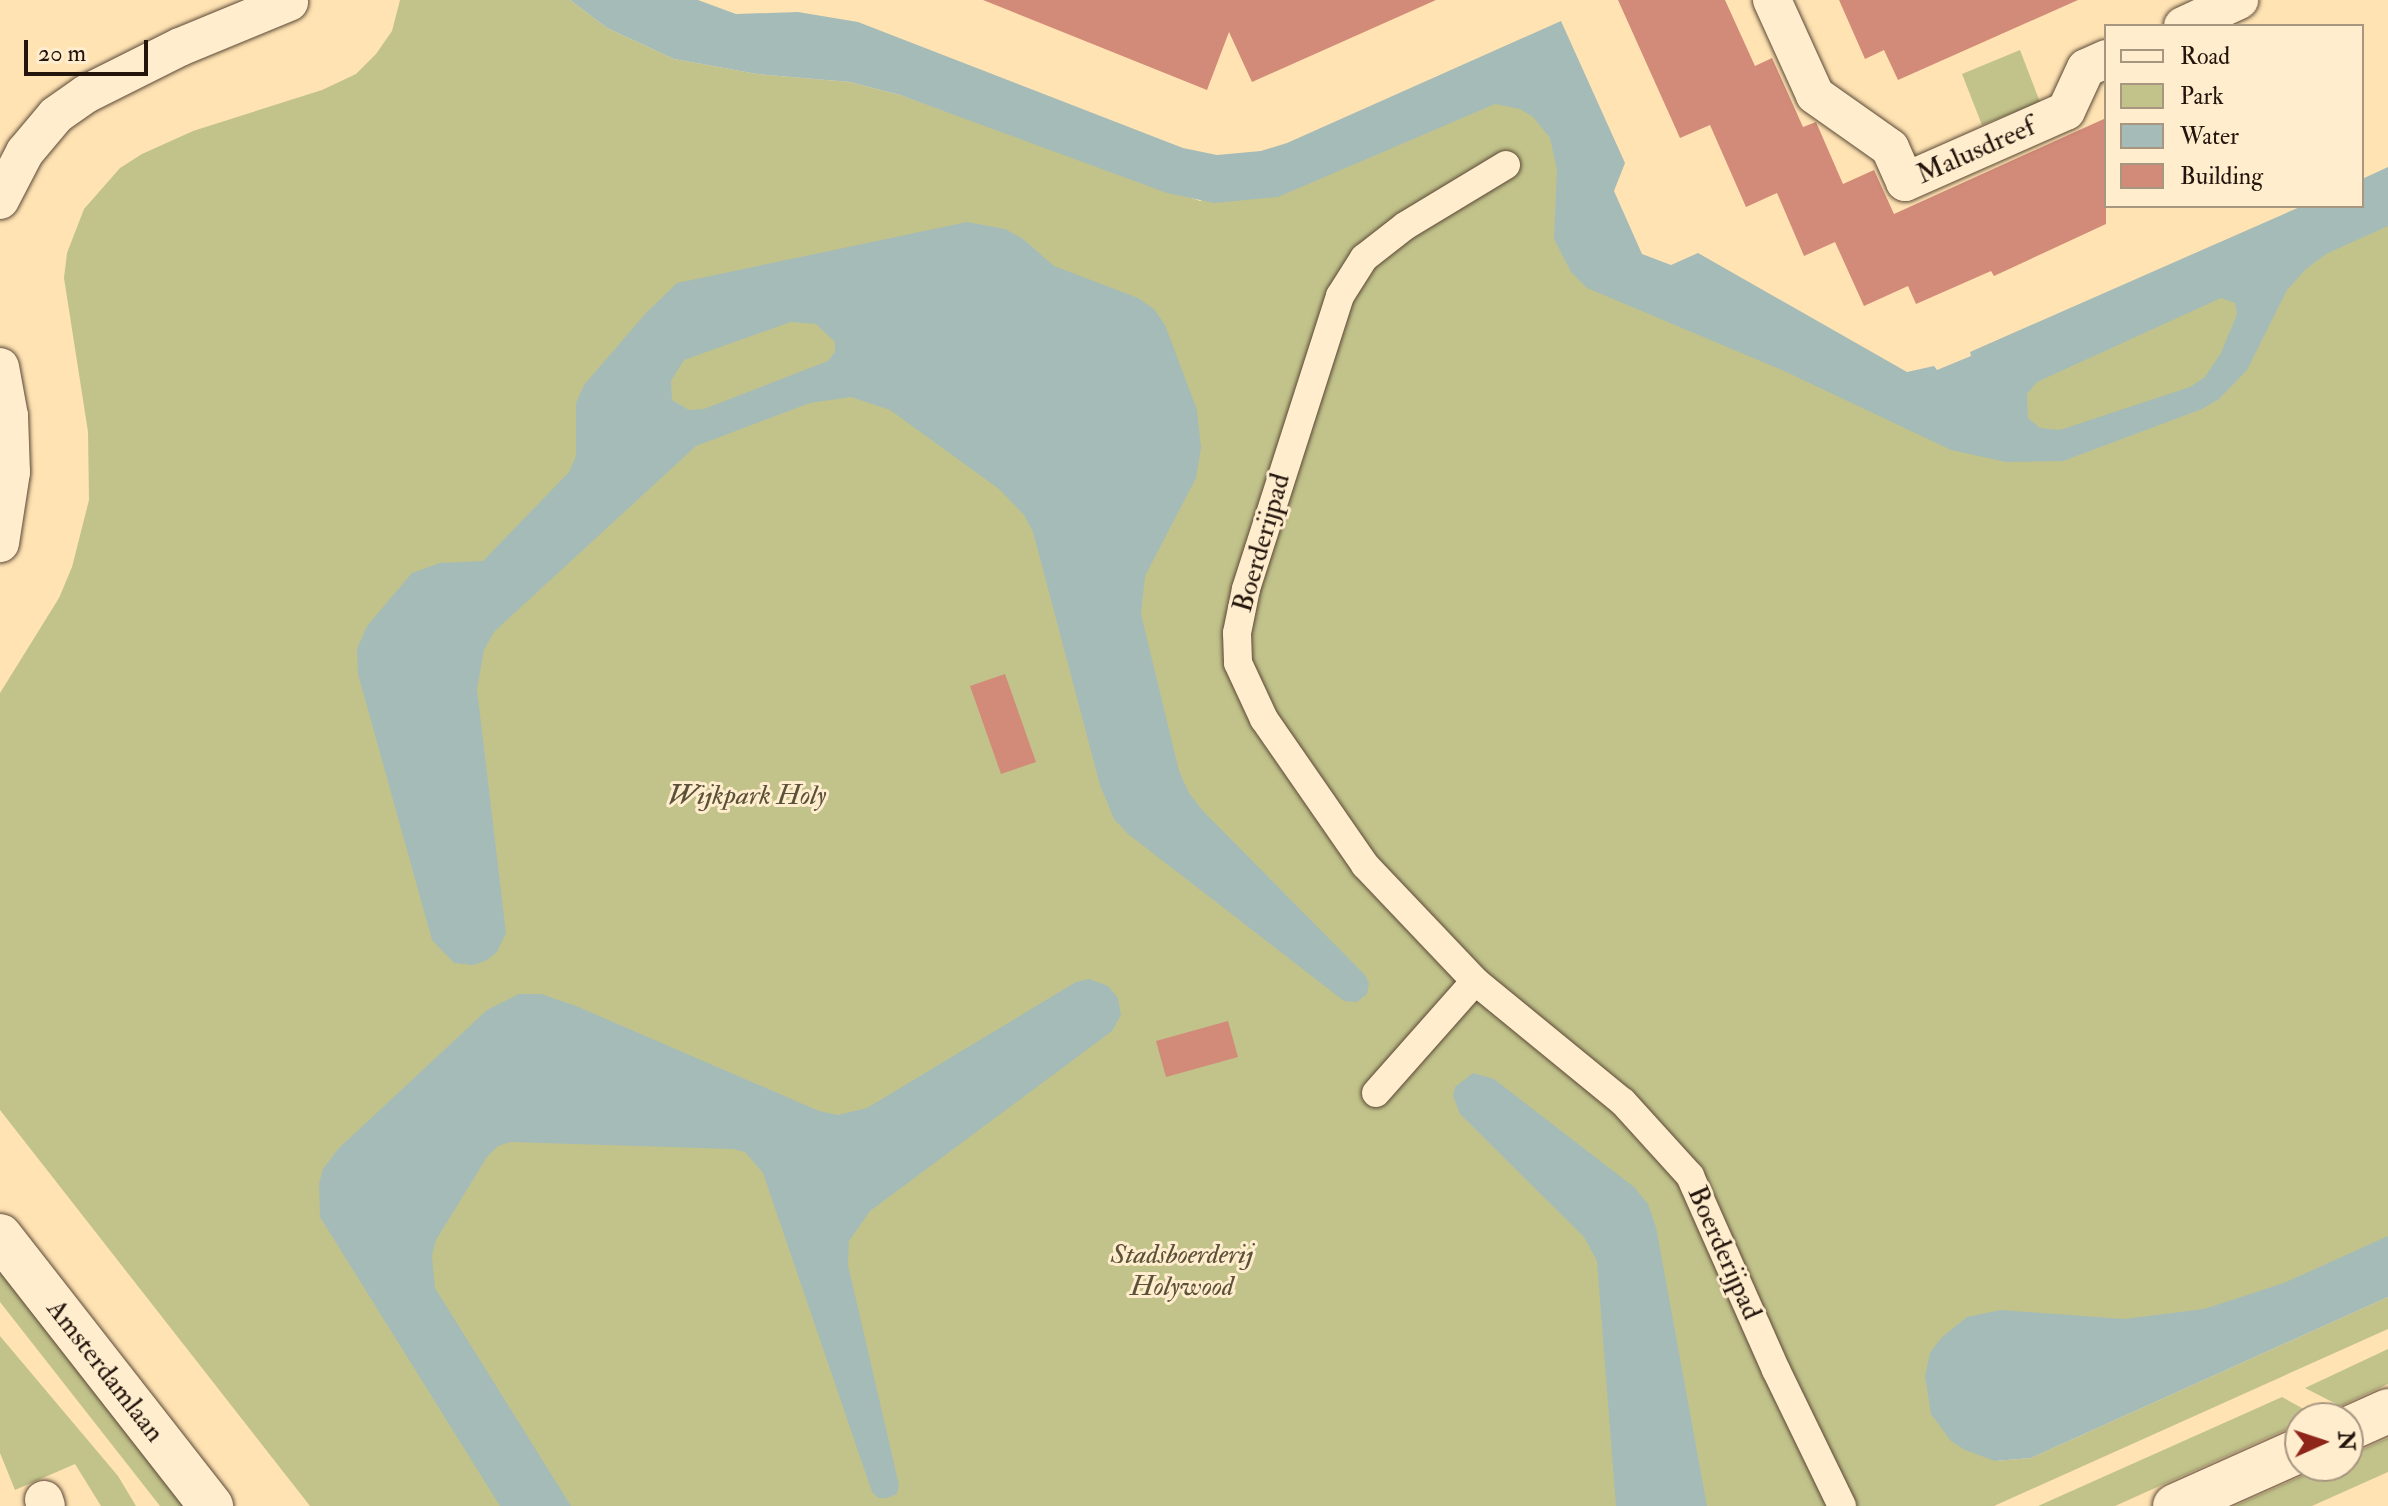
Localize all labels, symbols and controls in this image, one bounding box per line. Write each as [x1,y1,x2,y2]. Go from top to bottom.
scale bar [28,24,152,74]
legend [2104,24,2364,208]
text: 20 m [38,38,86,69]
text: Road [2180,41,2230,72]
text: Park [2180,81,2224,112]
street label: Malusdreef [1912,110,2040,192]
text: Water [2180,121,2239,152]
text: Building [2180,161,2263,192]
street label: Boerderijpad [1226,470,1298,616]
park label: Wijkpark Holy [668,779,826,813]
street label: Boerderijpad [1680,1181,1768,1325]
park label: Stadsboerderij Holywood [1111,1238,1253,1304]
street label: Amsterdamlaan [39,1293,171,1449]
north arrow [2284,1402,2364,1482]
text: N [2331,1430,2360,1451]

